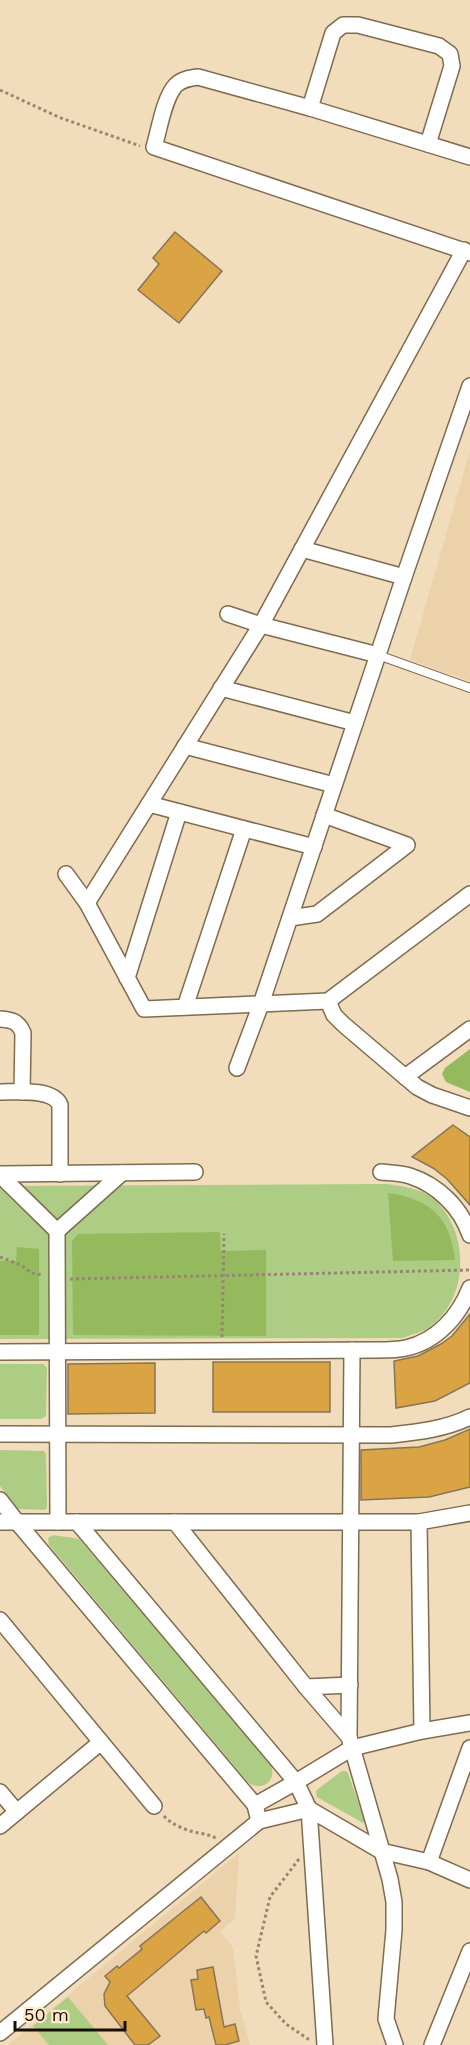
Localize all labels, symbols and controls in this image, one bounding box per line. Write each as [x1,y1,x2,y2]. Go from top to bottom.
scale bar [15,1994,124,2032]
text: 50 m [24,2004,69,2025]

